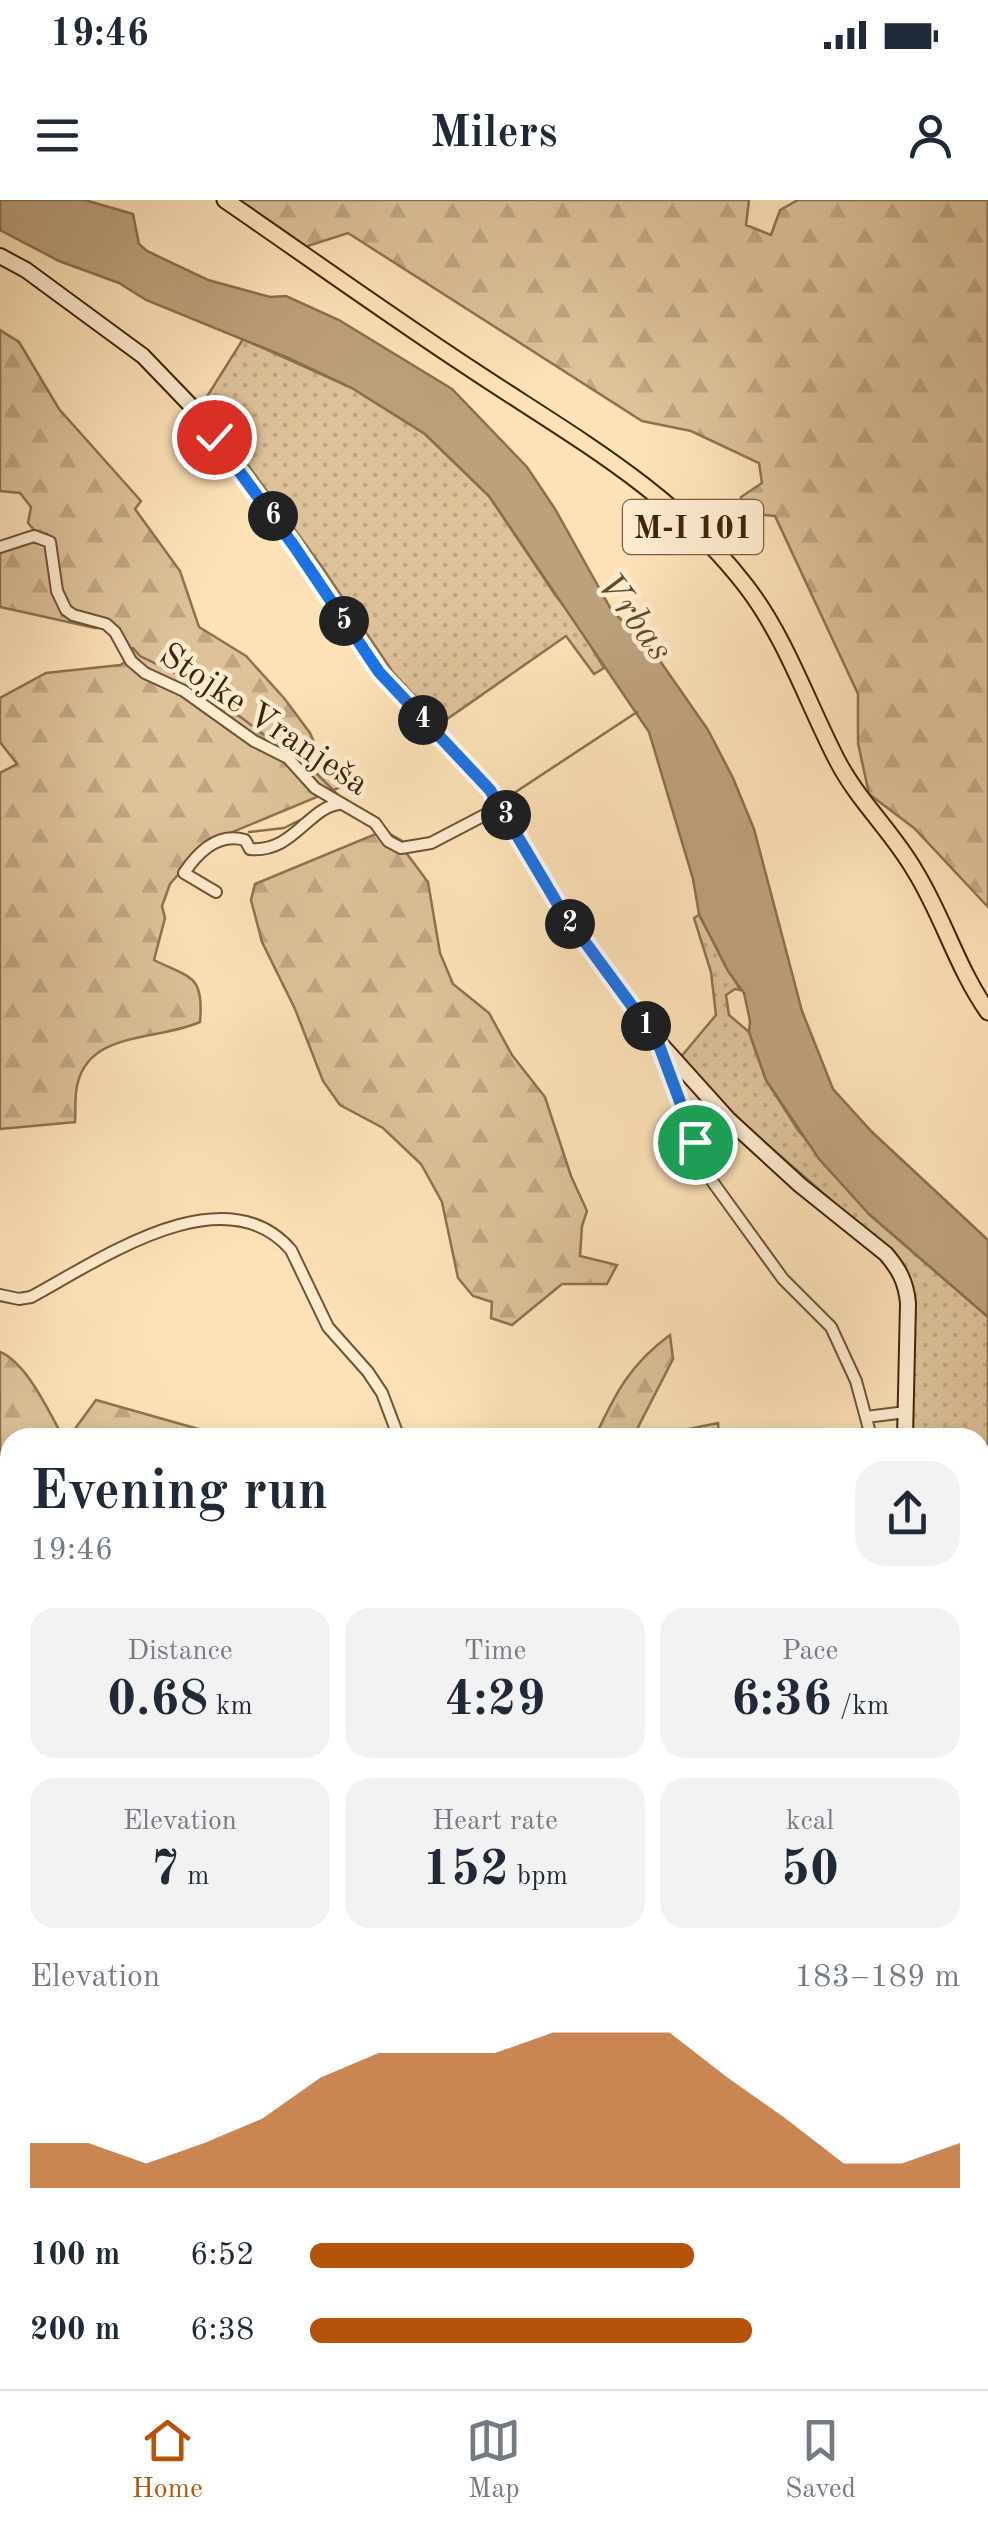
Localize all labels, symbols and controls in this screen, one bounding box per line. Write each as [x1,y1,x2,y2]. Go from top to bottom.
text: 19:46 [50,16,149,54]
icon: menu [30,108,85,163]
icon: person [903,108,958,163]
text: Milers [430,112,558,157]
pin [172,395,257,480]
icon: check [187,410,242,465]
pin: 6 [248,491,298,541]
road number: M-I 101 [623,500,763,554]
text: 6 [265,502,281,530]
water label: Vrbas [588,567,679,669]
pin: 5 [319,596,369,646]
text: 5 [336,607,352,635]
street label: Stojke Vranješa [153,637,375,803]
pin: 4 [398,695,448,745]
text: 4 [415,706,431,734]
pin: 3 [481,790,531,840]
text: 3 [498,801,514,829]
pin: 2 [545,899,595,949]
text: 2 [562,910,578,938]
pin: 1 [621,1001,671,1051]
text: 1 [638,1012,654,1040]
pin [653,1100,738,1185]
icon: arrive [668,1115,723,1170]
button: share [855,1461,960,1566]
text: Evening run [30,1466,328,1521]
text: 19:46 [30,1535,113,1567]
text: Distance [127,1638,233,1666]
text: Time [464,1638,526,1666]
text: Pace [782,1638,838,1666]
text: 0.68 [107,1676,208,1726]
text: 4:29 [445,1676,546,1726]
text: 6:36 [731,1676,832,1726]
text: km [208,1693,253,1721]
text: /km [832,1693,889,1721]
text: Elevation [123,1808,237,1836]
text: Heart rate [432,1808,558,1836]
text: kcal [786,1808,834,1836]
text: 7 [150,1846,179,1896]
text: 152 [422,1846,509,1896]
text: 50 [781,1846,839,1896]
text: m [179,1863,210,1891]
text: bpm [509,1863,568,1891]
text: Elevation [30,1962,160,1994]
text: 183–189 m [794,1962,960,1994]
text: 100 m [30,2240,120,2272]
text: 6:52 [190,2240,255,2272]
text: 200 m [30,2315,120,2347]
text: 6:38 [190,2315,255,2347]
tab: Home [132,2413,203,2508]
tab: Map [466,2413,521,2508]
tab: Saved [785,2413,856,2508]

